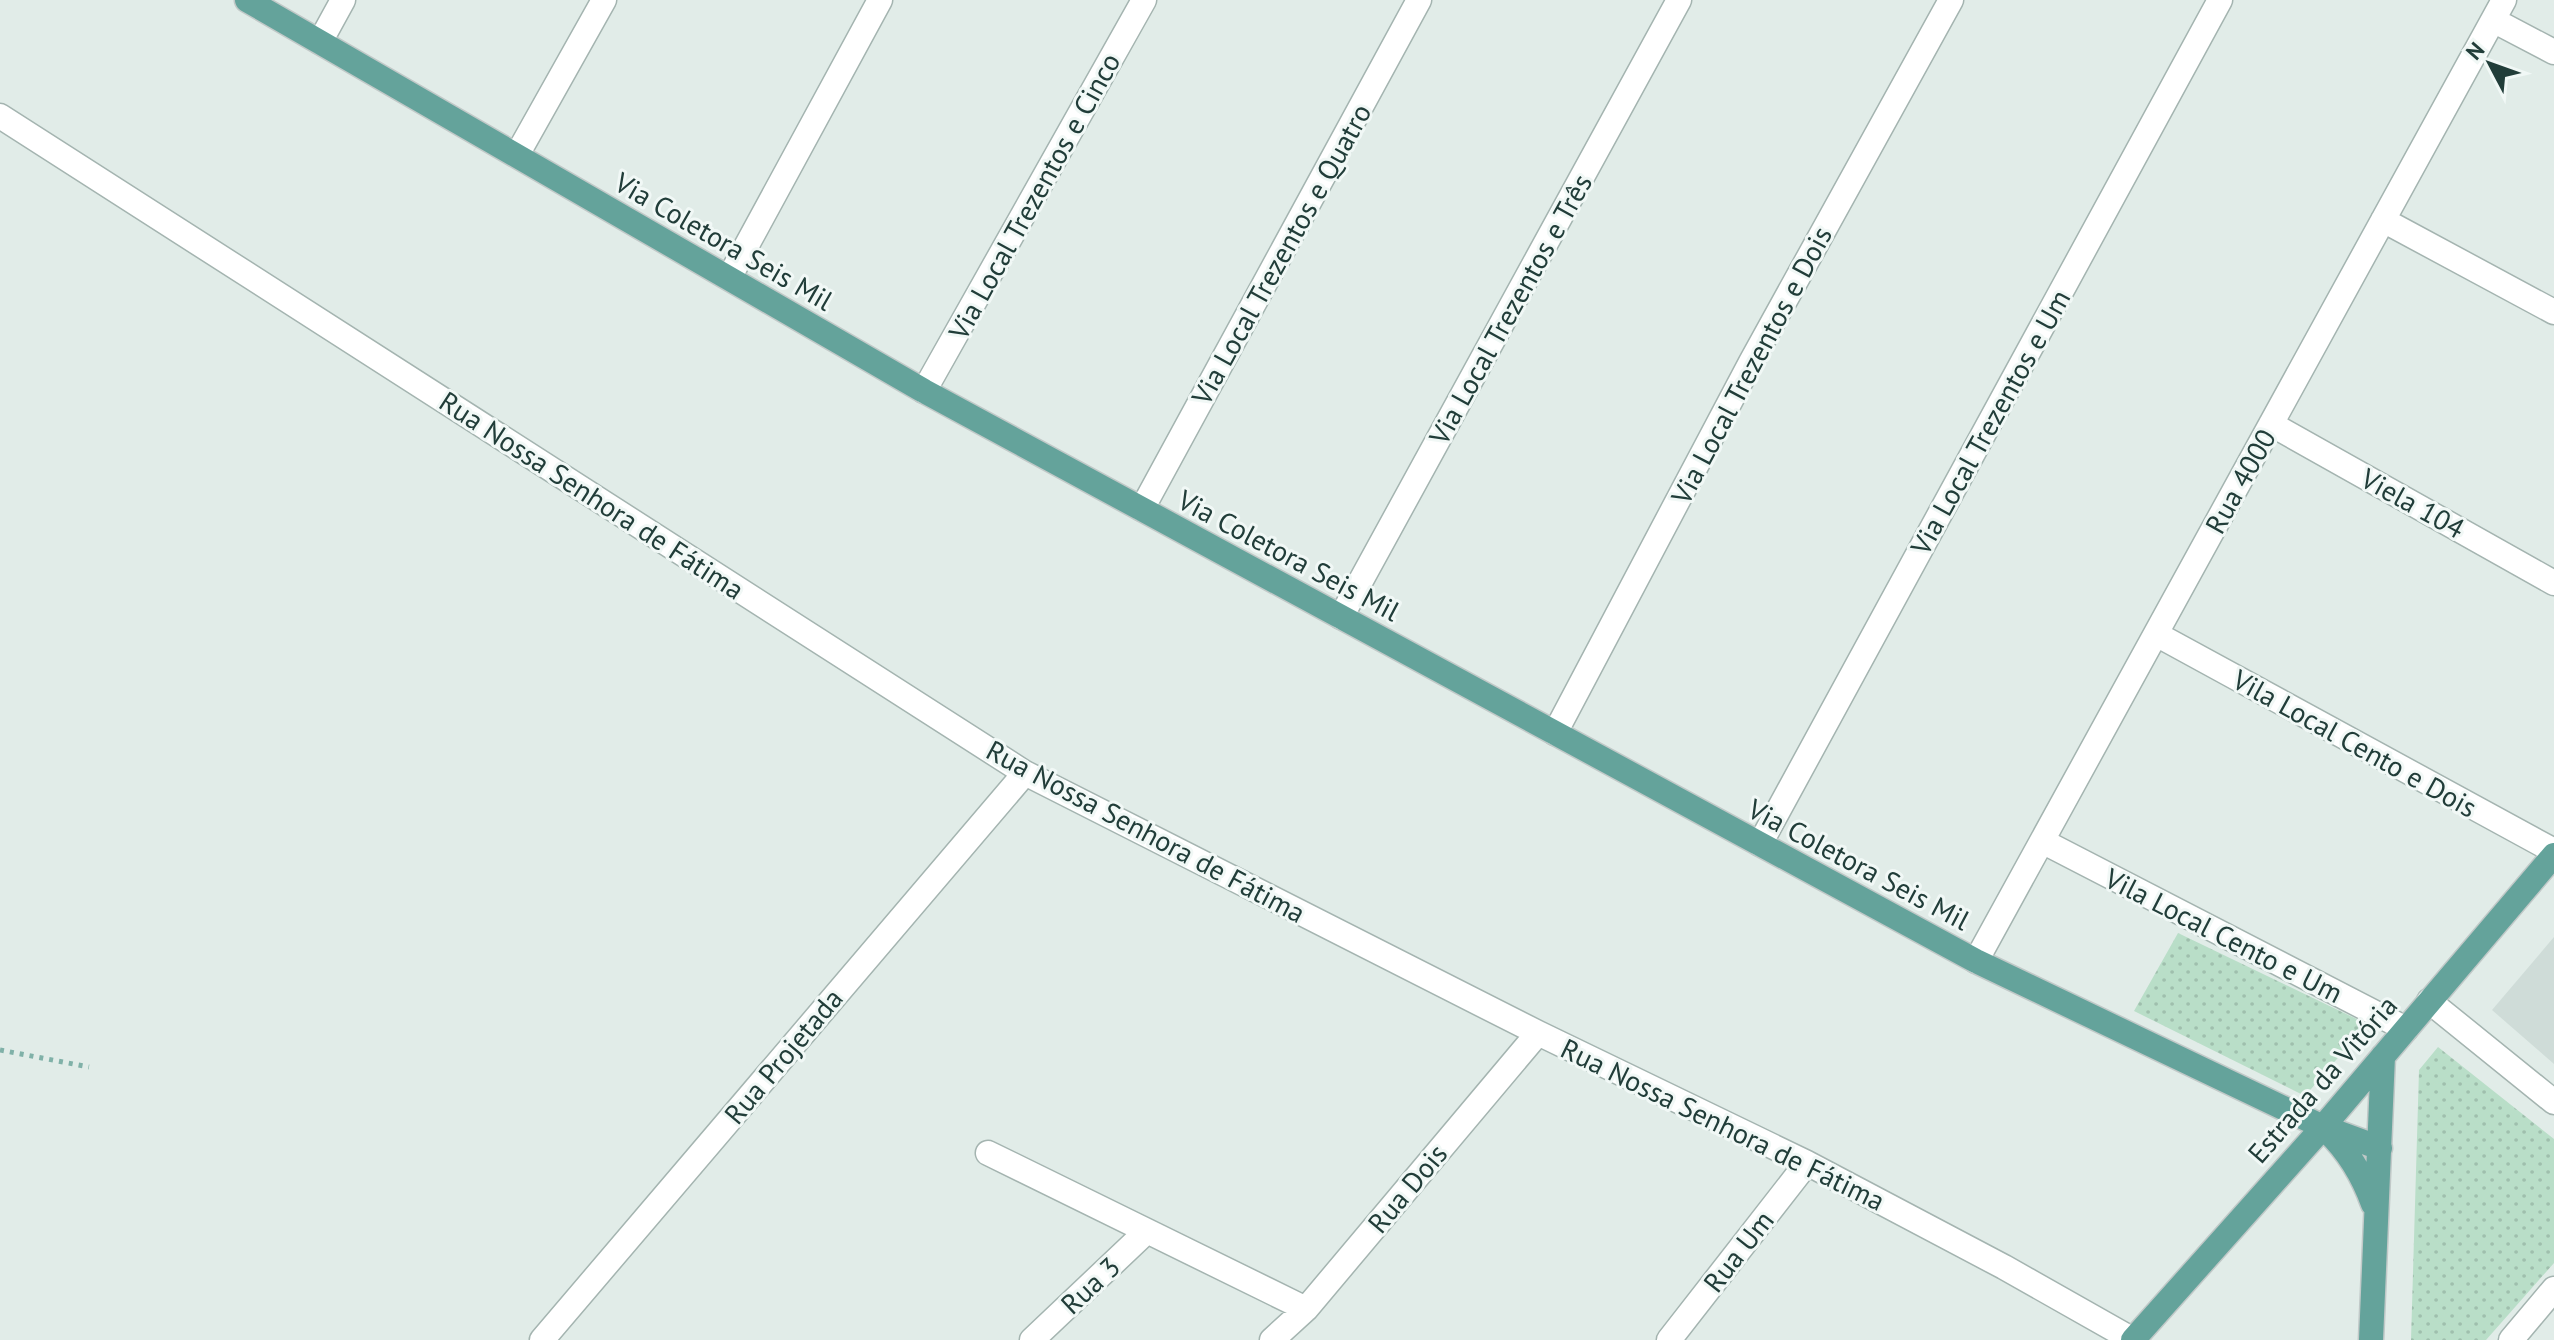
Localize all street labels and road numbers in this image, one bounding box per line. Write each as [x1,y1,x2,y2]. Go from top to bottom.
street label: Via Local Trezentos e Cinco [939,46,1128,347]
street label: Via Local Trezentos e Quatro [1182,97,1379,412]
street label: Via Coletora Seis Mil [607,163,840,319]
street label: Via Local Trezentos e Três [1420,167,1600,452]
street label: Via Local Trezentos e Dois [1662,220,1840,511]
street label: Via Local Trezentos e Um [1901,283,2078,562]
street label: Rua Nossa Senhora de Fátima [433,383,751,607]
street label: Rua 4000 [2196,422,2284,540]
street label: Viela 104 [2354,459,2471,547]
street label: Via Coletora Seis Mil [1171,480,1406,629]
street label: Vila Local Cento e Dois [2226,660,2484,825]
street label: Rua Nossa Senhora de Fátima [980,731,1312,931]
street label: Via Coletora Seis Mil [1741,789,1976,938]
street label: Vila Local Cento e Um [2098,859,2349,1011]
street label: Rua Projetada [715,980,851,1132]
street label: Estrada da Vitória [2239,988,2405,1170]
street label: Rua Nossa Senhora de Fátima [1555,1029,1891,1219]
street label: Rua Dois [1359,1136,1455,1240]
street label: Rua Um [1695,1203,1781,1299]
street label: Rua 3 [1052,1248,1128,1322]

